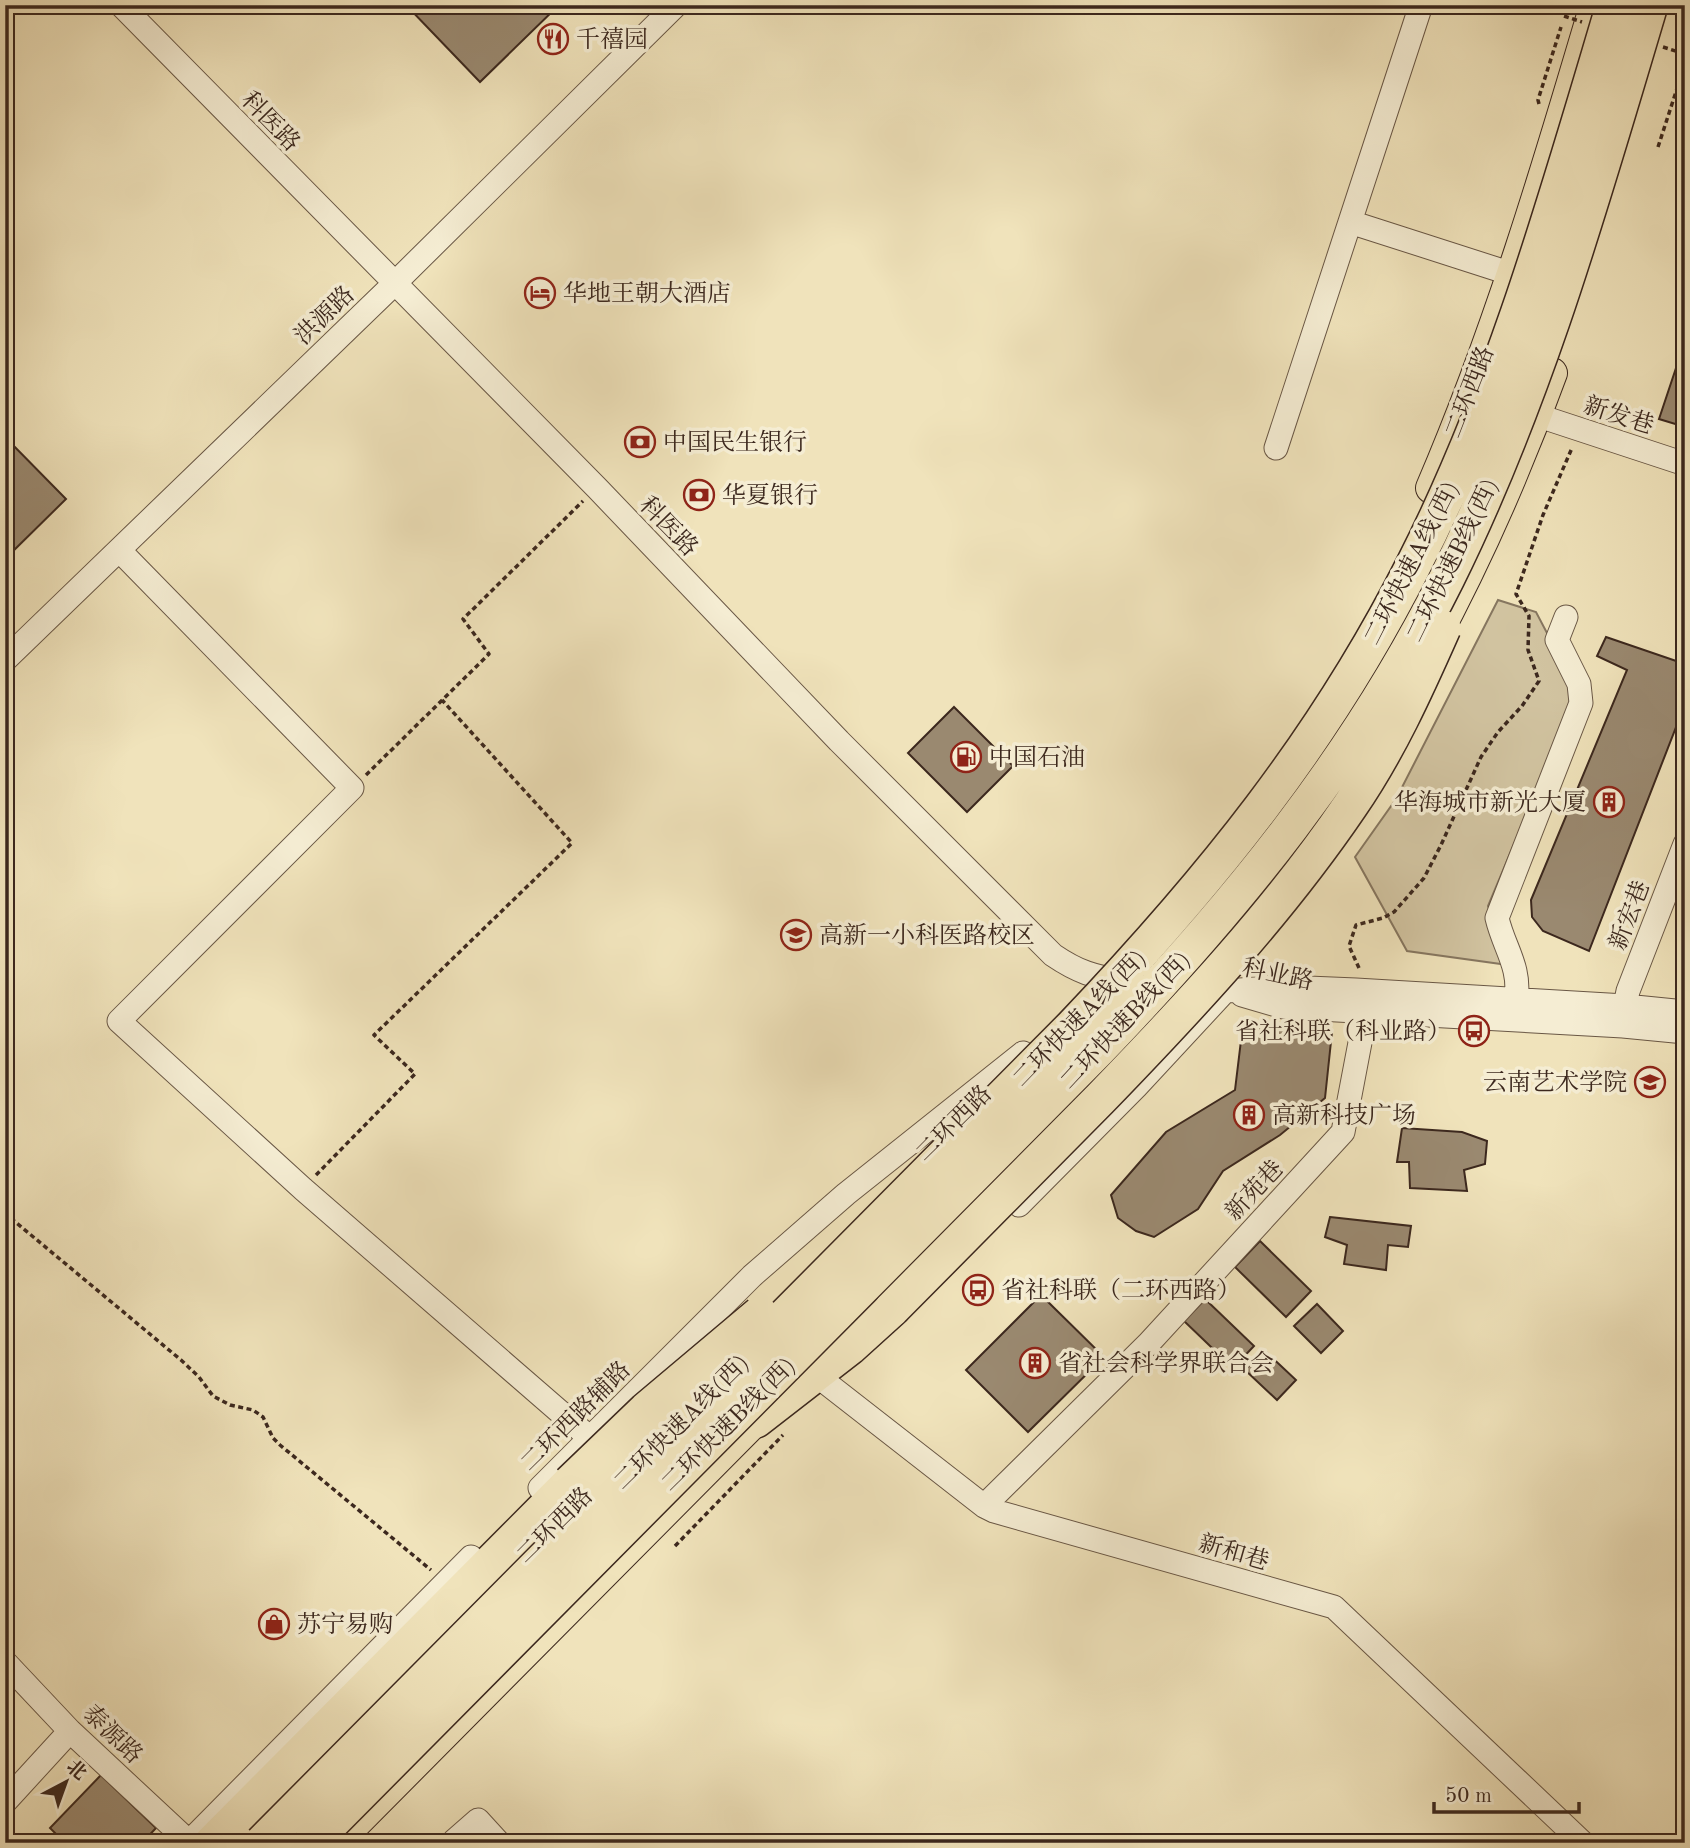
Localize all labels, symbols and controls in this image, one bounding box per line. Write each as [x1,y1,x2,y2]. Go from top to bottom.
restaurant icon: 千禧园 [536,22,570,56]
place label: 千禧园 [576,26,648,53]
street label: 科医路 [236,86,305,157]
hotel icon: 华地王朝大酒店 [523,276,557,310]
place label: 华地王朝大酒店 [563,280,731,307]
street label: 洪源路 [289,281,360,350]
street label: 二环西路 [1440,343,1499,442]
street label: 新发巷 [1580,392,1657,439]
bank icon: 中国民生银行 [623,425,657,459]
place label: 中国民生银行 [663,429,807,456]
street label: 二环快速B线(西) [1401,474,1504,646]
street label: 二环快速A线(西) [1359,477,1464,650]
bank icon: 华夏银行 [682,478,716,512]
place label: 华夏银行 [722,482,818,509]
street label: 科医路 [634,491,703,562]
fuel station icon: 中国石油 [949,740,983,774]
place label: 中国石油 [989,744,1085,771]
building icon: 华海城市新光大厦 [1592,785,1626,819]
place label: 华海城市新光大厦 [1394,789,1586,816]
street label: 新宏巷 [1604,877,1655,954]
school or university icon: 高新一小科医路校区 [779,918,813,952]
place label: 高新一小科医路校区 [819,922,1035,949]
street label: 二环快速A线(西) [1007,944,1152,1093]
street label: 二环快速B线(西) [1055,946,1196,1095]
street label: 科业路 [1240,954,1316,995]
bus stop icon: 省社科联（科业路） [1457,1014,1491,1048]
place label: 省社科联（科业路） [1235,1018,1451,1045]
school or university icon: 云南艺术学院 [1633,1065,1667,1099]
place label: 云南艺术学院 [1483,1069,1627,1096]
street label: 二环西路 [910,1080,997,1167]
building icon: 高新科技广场 [1232,1098,1266,1132]
place label: 高新科技广场 [1272,1102,1416,1129]
street label: 新苑巷 [1220,1155,1289,1226]
bus stop icon: 省社科联（二环西路） [961,1273,995,1307]
place label: 省社科联（二环西路） [1001,1277,1241,1304]
building icon: 省社会科学界联合会 [1018,1346,1052,1380]
street label: 二环快速A线(西) [608,1349,755,1496]
place label: 省社会科学界联合会 [1058,1350,1274,1377]
street label: 二环快速B线(西) [656,1352,801,1497]
street label: 二环西路辅路 [515,1356,636,1477]
street label: 二环西路 [511,1482,598,1569]
street label: 新和巷 [1196,1530,1272,1575]
shop icon: 苏宁易购 [257,1607,291,1641]
place label: 苏宁易购 [297,1611,393,1638]
street label: 泰源路 [77,1700,148,1769]
north arrow [32,1746,102,1816]
text: 北 [62,1756,90,1784]
scale bar [1434,1771,1580,1815]
text: 50 m [1445,1786,1492,1807]

